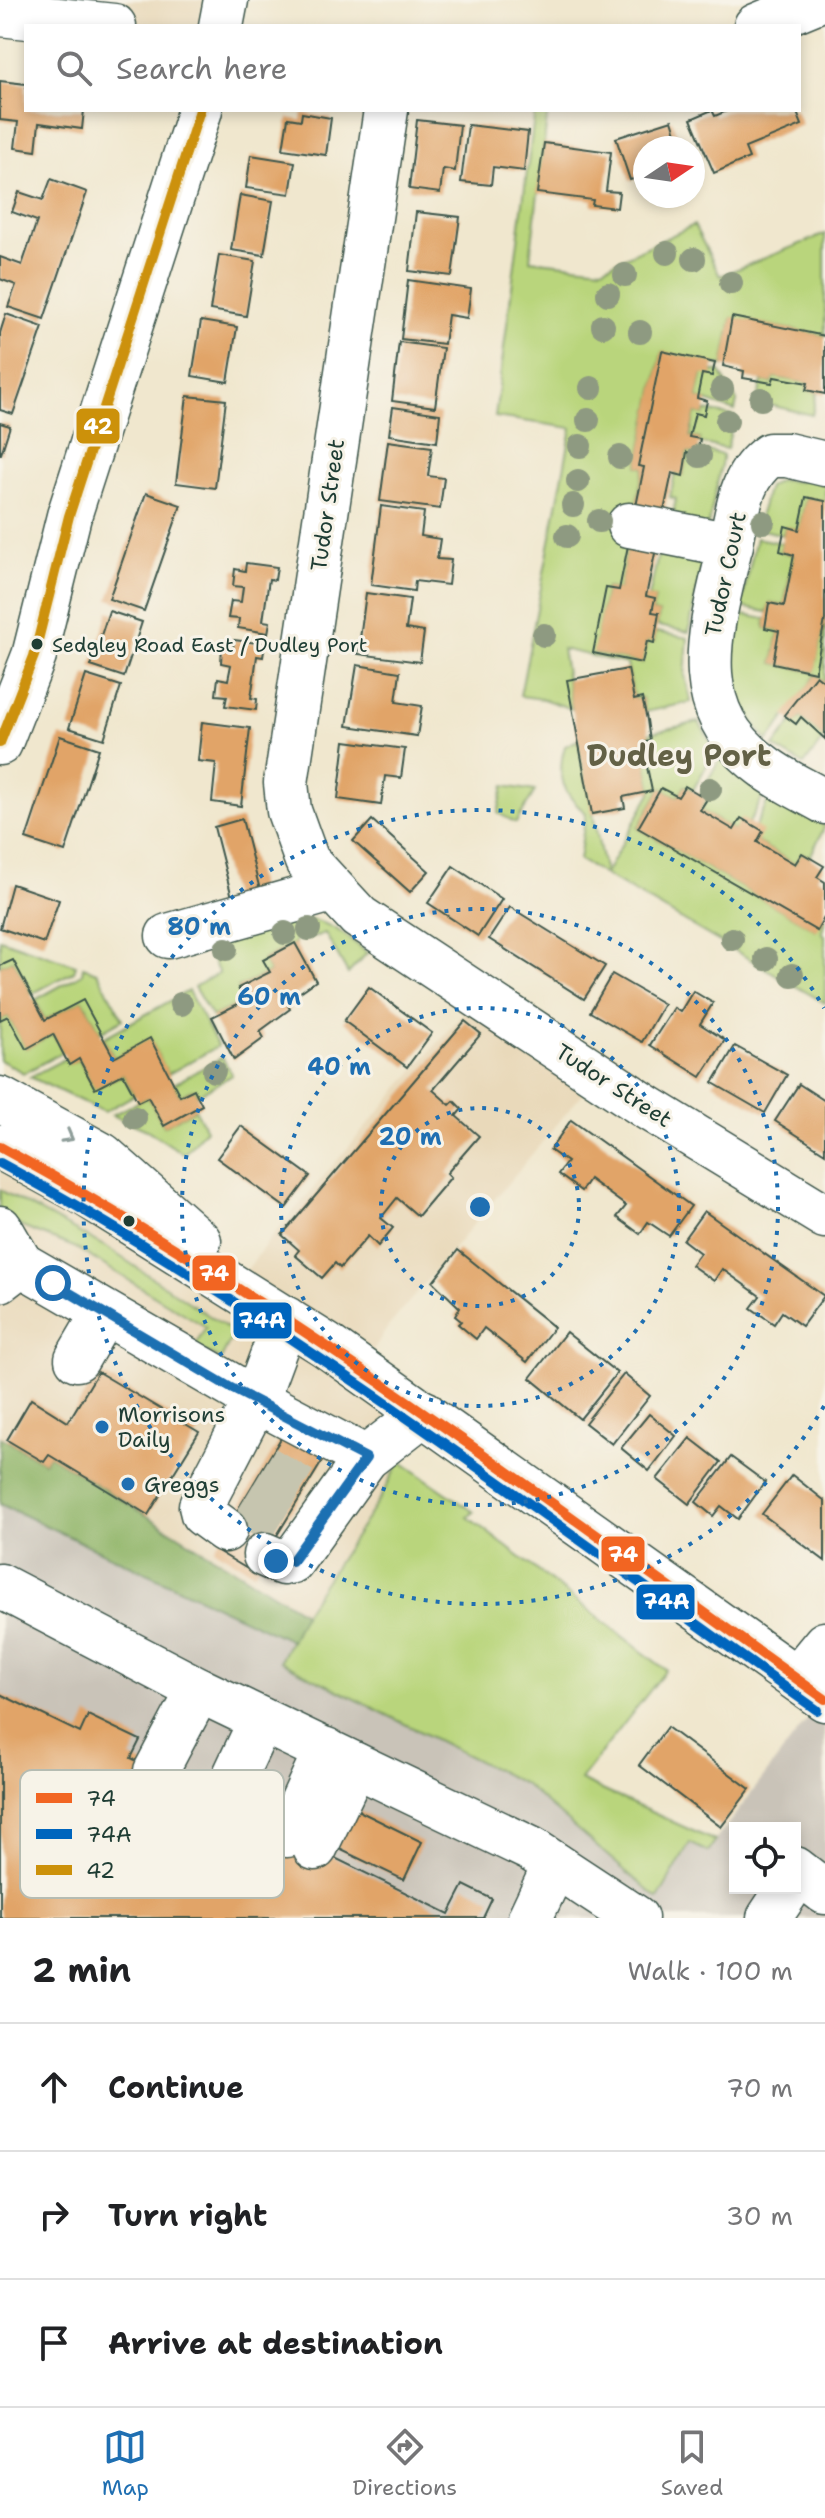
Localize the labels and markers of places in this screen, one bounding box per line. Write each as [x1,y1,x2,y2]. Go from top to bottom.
place label: Sedgley Road East / Dudley Port [52,632,367,658]
marker: Sedgley Road East / Dudley Port [29,636,45,652]
centre of rings [466,1193,494,1221]
unlabelled marker [121,1213,137,1229]
place label: Morrisons Daily [118,1400,225,1454]
marker: Morrisons Daily [93,1418,111,1436]
place label: Greggs [144,1470,220,1499]
marker: Greggs [119,1475,137,1493]

